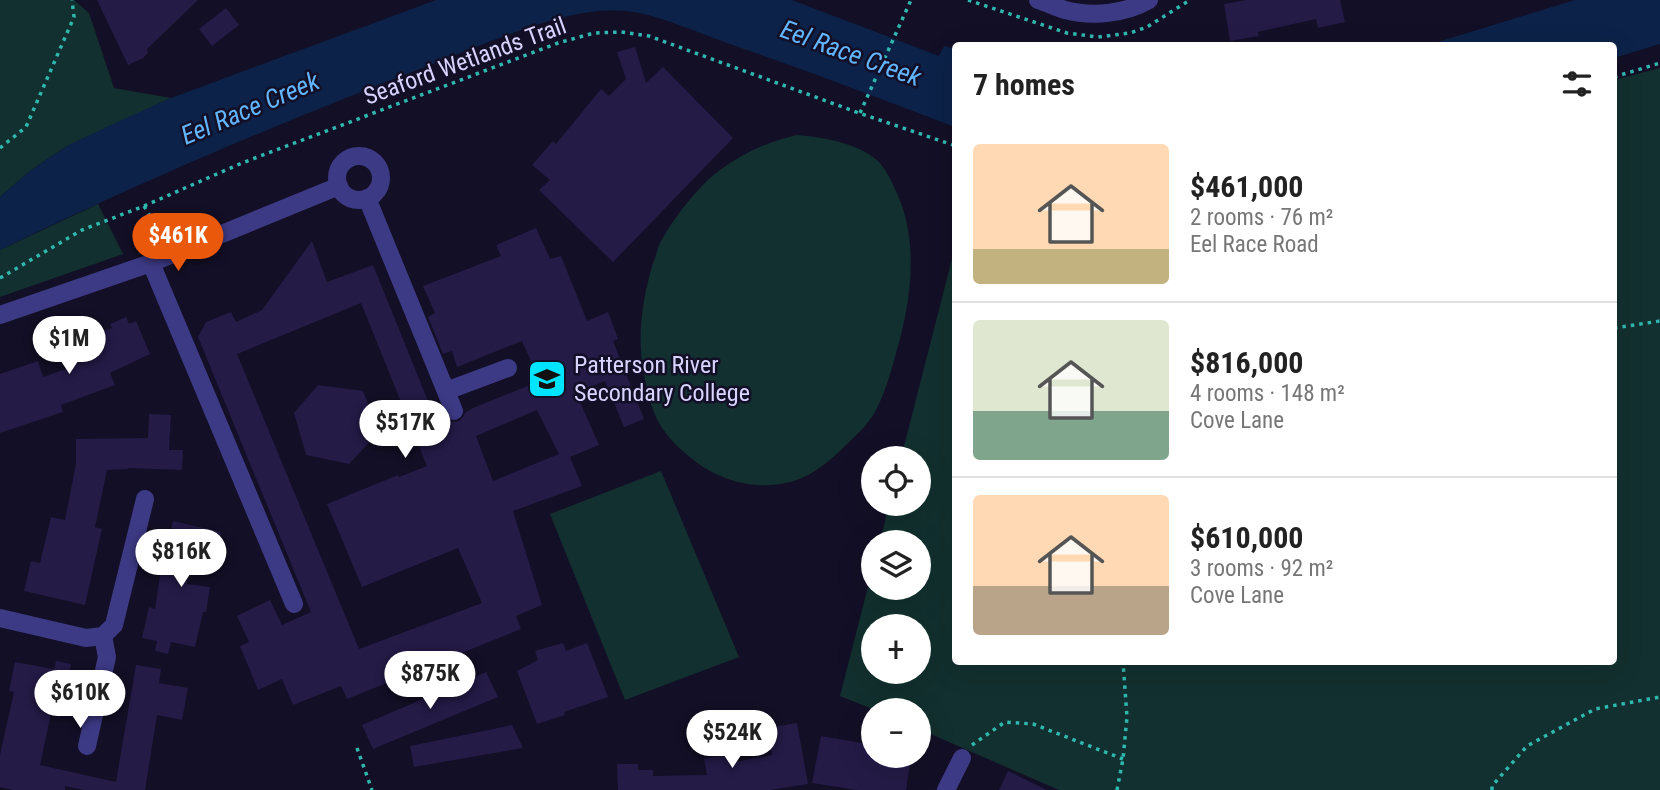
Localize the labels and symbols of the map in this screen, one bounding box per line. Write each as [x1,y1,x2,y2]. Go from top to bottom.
street label: Seaford Wetlands Trail [360,11,570,111]
water label: Eel Race Creek [777,14,926,93]
water label: Eel Race Creek [176,65,324,151]
pin: $461K [129,214,227,273]
pin: $1M [35,316,103,376]
place label: Patterson River Secondary College [574,351,750,407]
school or university icon: Patterson River Secondary College [526,358,568,400]
pin: $517K [356,400,454,460]
pin: $816K [132,530,230,589]
pin: $875K [381,652,479,711]
pin: $610K [31,670,129,730]
pin: $524K [683,710,781,770]

